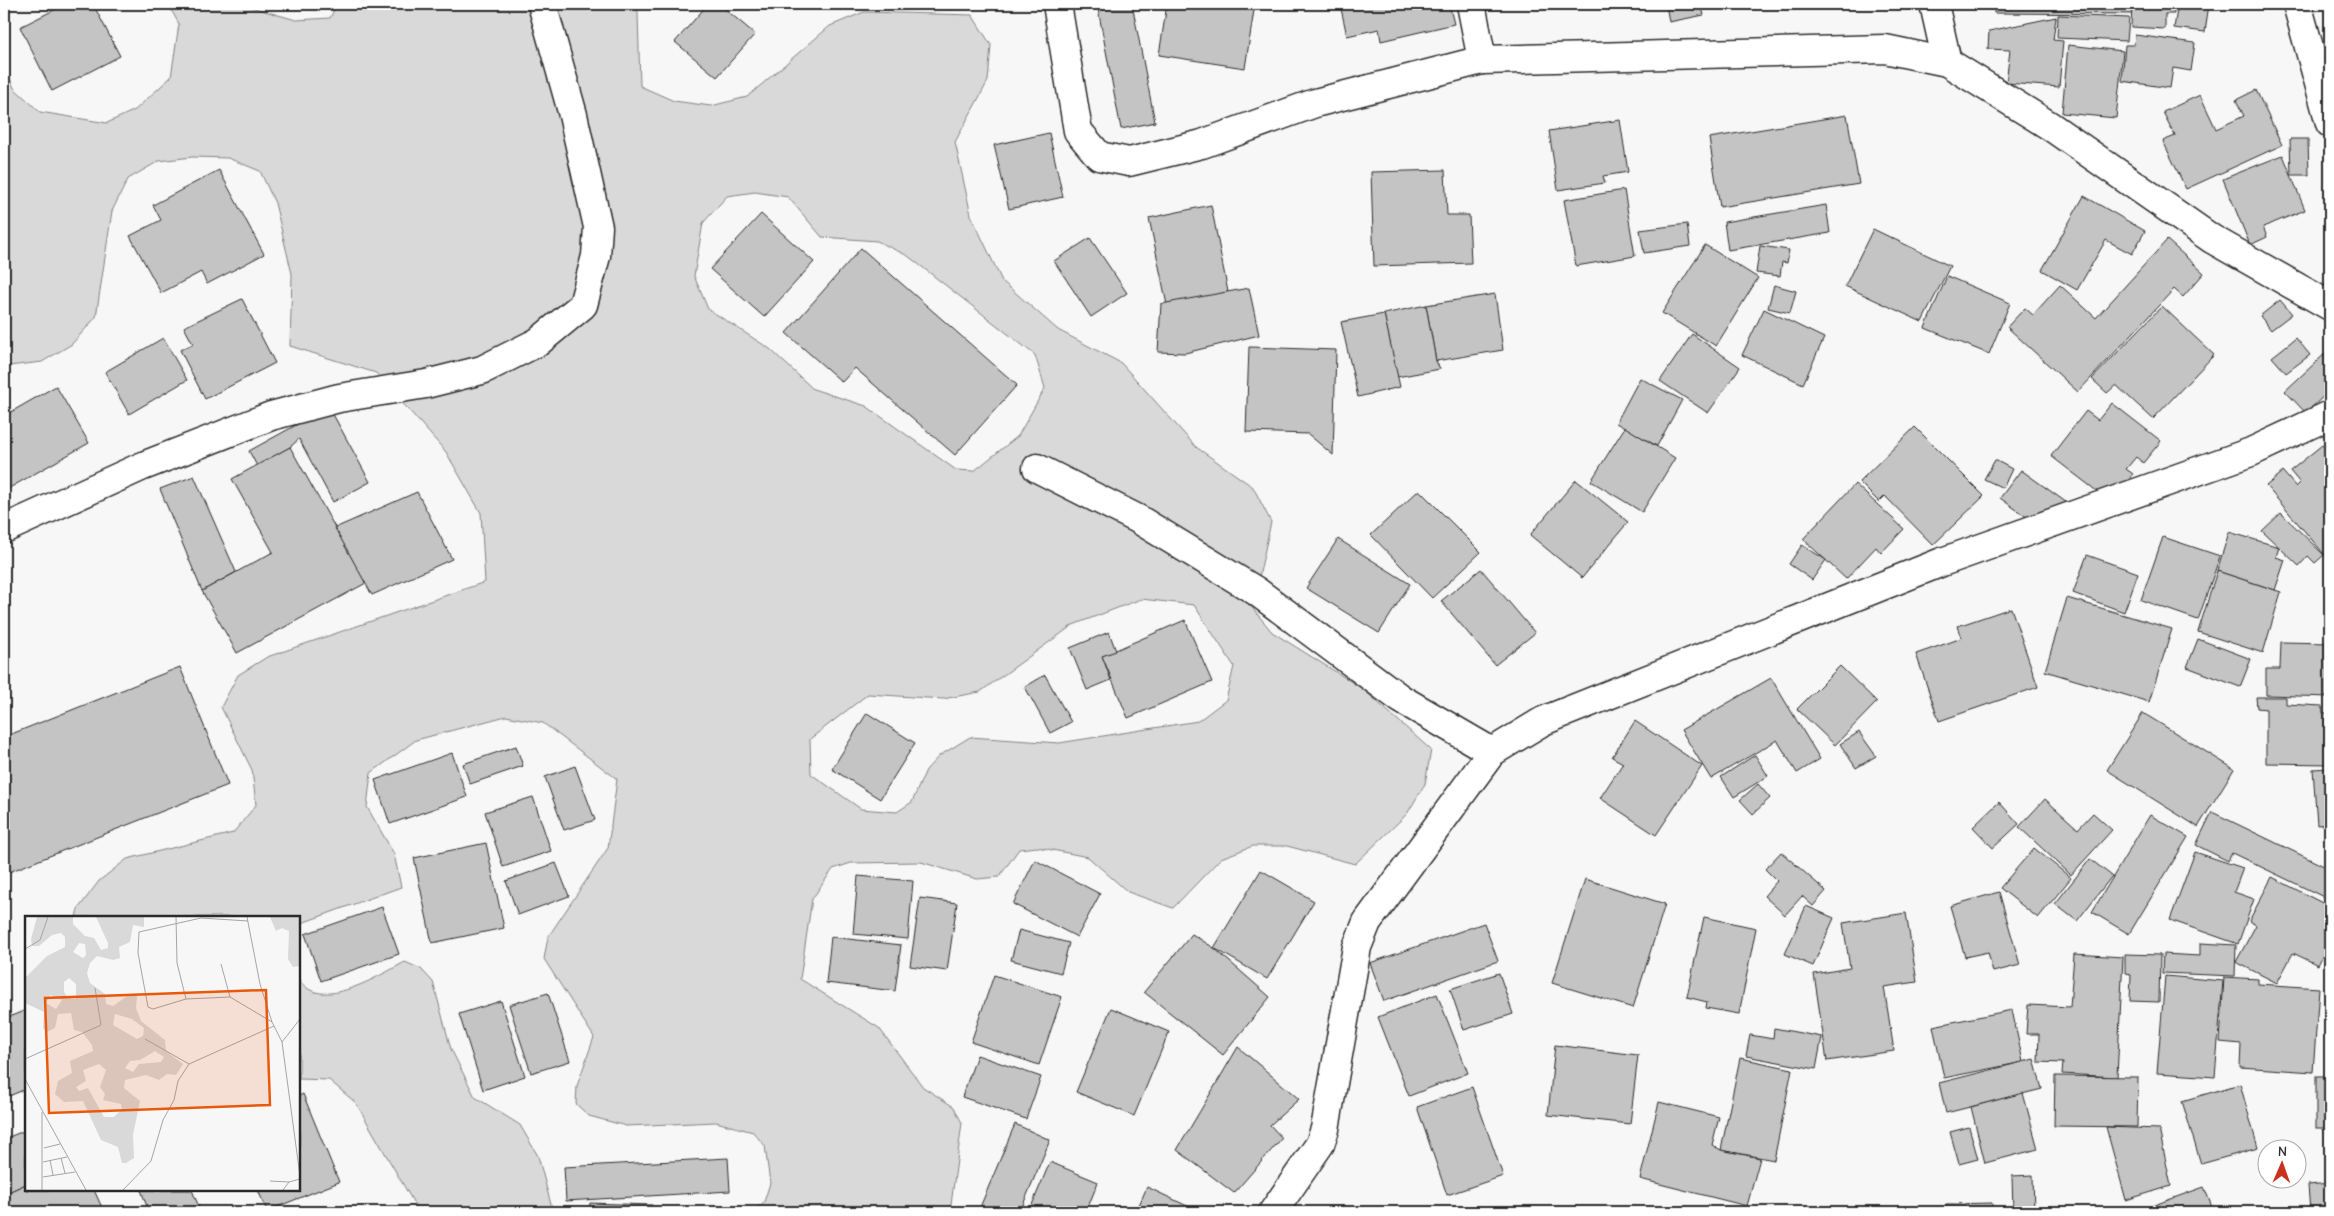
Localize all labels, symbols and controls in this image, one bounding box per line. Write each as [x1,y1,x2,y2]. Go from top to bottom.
inset map [25,916,300,1191]
north arrow [2256,1138,2306,1188]
text: N [2278,1143,2287,1160]

